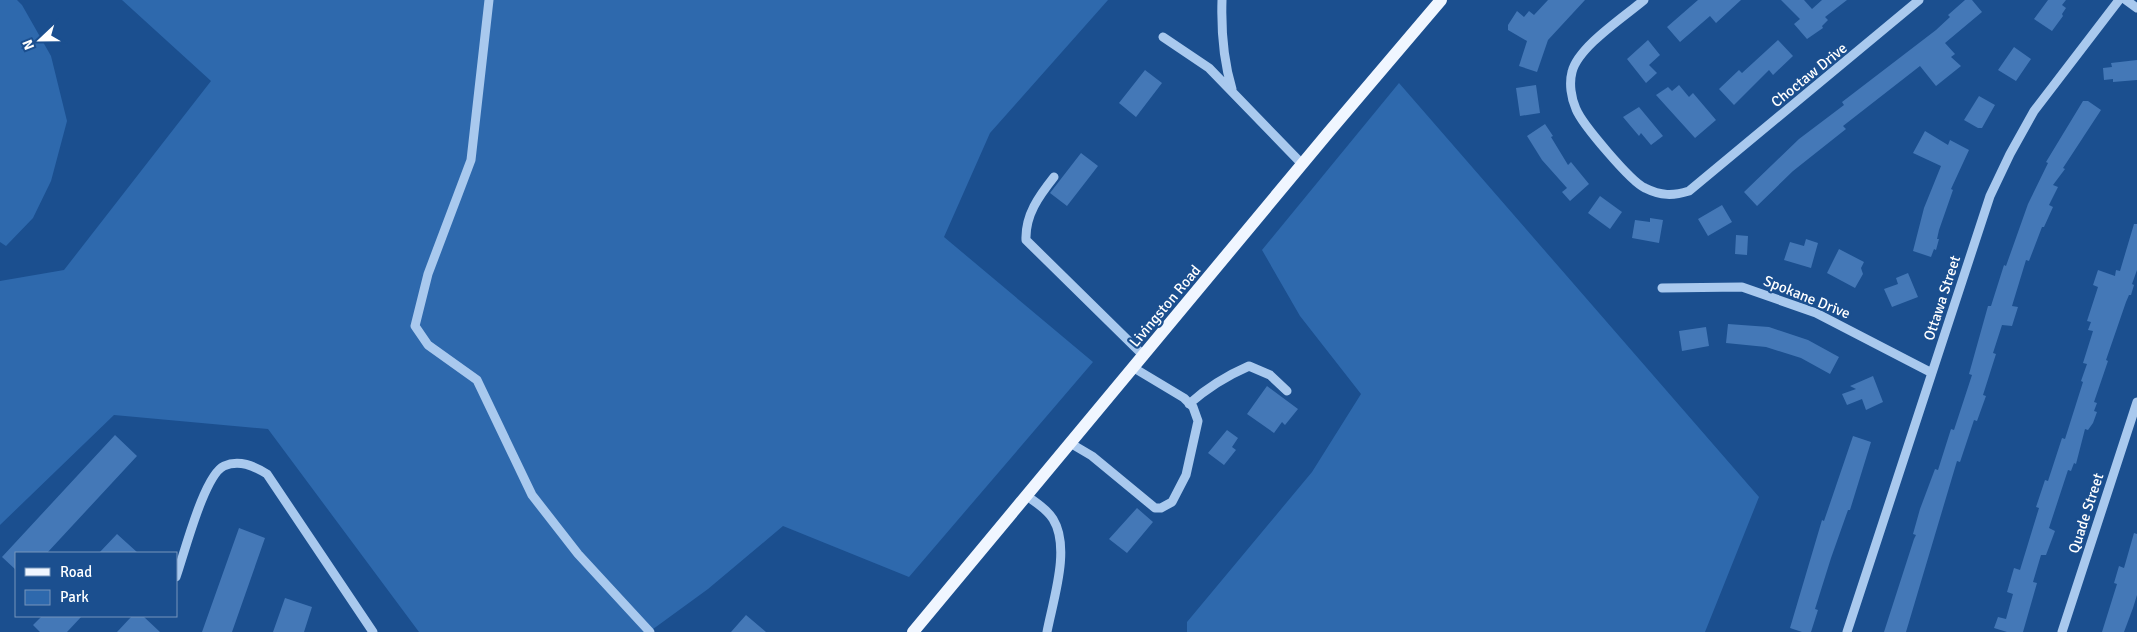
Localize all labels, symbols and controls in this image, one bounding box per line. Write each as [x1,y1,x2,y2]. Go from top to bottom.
north arrow [15,15,65,65]
text: N [19,37,38,52]
street label: Choctaw Drive [1767,39,1851,111]
street label: Ottawa Street [1920,253,1964,343]
street label: Livingston Road [1126,261,1204,351]
street label: Spokane Drive [1761,271,1853,323]
street label: Quade Street [2065,471,2107,555]
legend [15,552,178,617]
text: Road [60,563,92,581]
text: Park [60,588,89,606]

